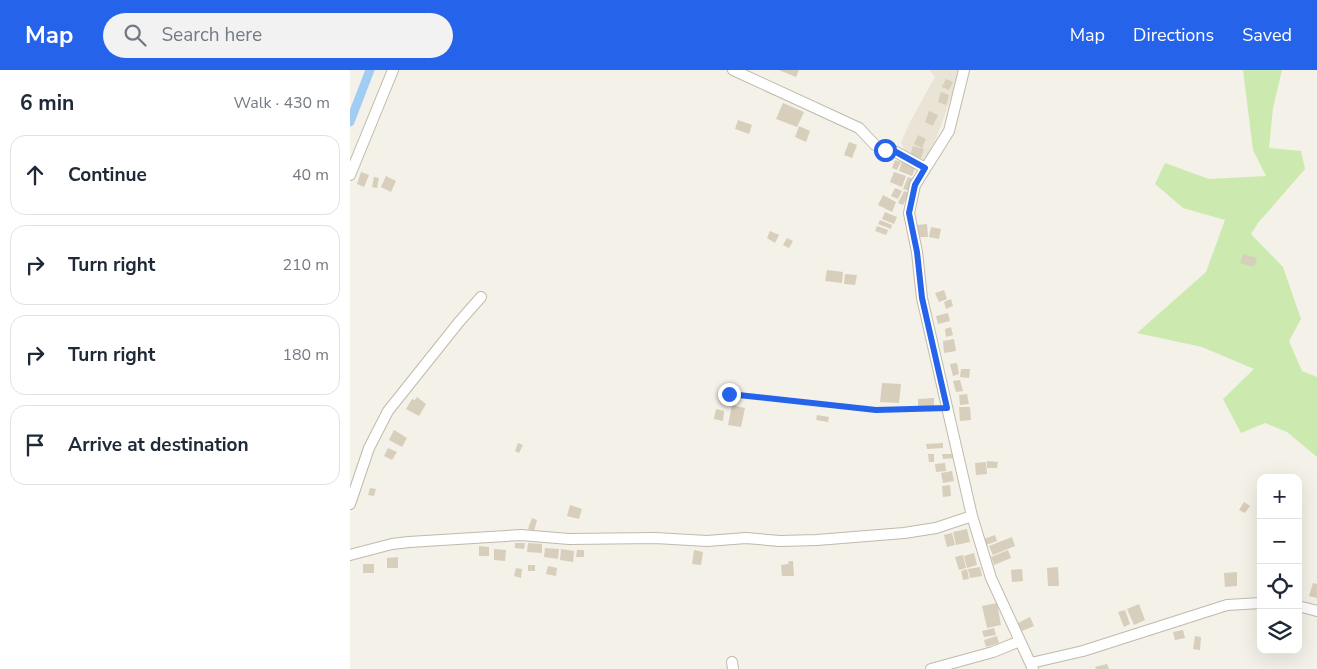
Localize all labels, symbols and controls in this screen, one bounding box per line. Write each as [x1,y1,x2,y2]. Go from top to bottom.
search box [103,13,453,58]
text: Map [25,19,73,51]
icon: search [121,21,149,49]
text: Search here [161,22,262,48]
text: Map [1070,23,1105,47]
text: Directions [1133,23,1214,47]
text: Saved [1242,23,1292,47]
text: 6 min [20,89,74,117]
text: Walk · 430 m [234,92,330,114]
route start [874,139,897,162]
icon: ahead [21,161,49,189]
text: Continue [68,162,147,188]
text: 40 m [292,164,329,186]
icon: right [21,251,49,279]
text: Turn right [68,252,155,278]
text: 210 m [282,254,329,276]
icon: right [21,341,49,369]
text: Turn right [68,342,155,368]
text: 180 m [282,344,329,366]
route end [718,383,741,406]
icon: arrive [21,431,49,459]
text: Arrive at destination [68,432,249,458]
map controls [1257,474,1302,654]
button: + [1257,474,1302,519]
button: − [1257,519,1302,564]
button: locate [1257,564,1302,609]
button: layers [1257,609,1302,654]

